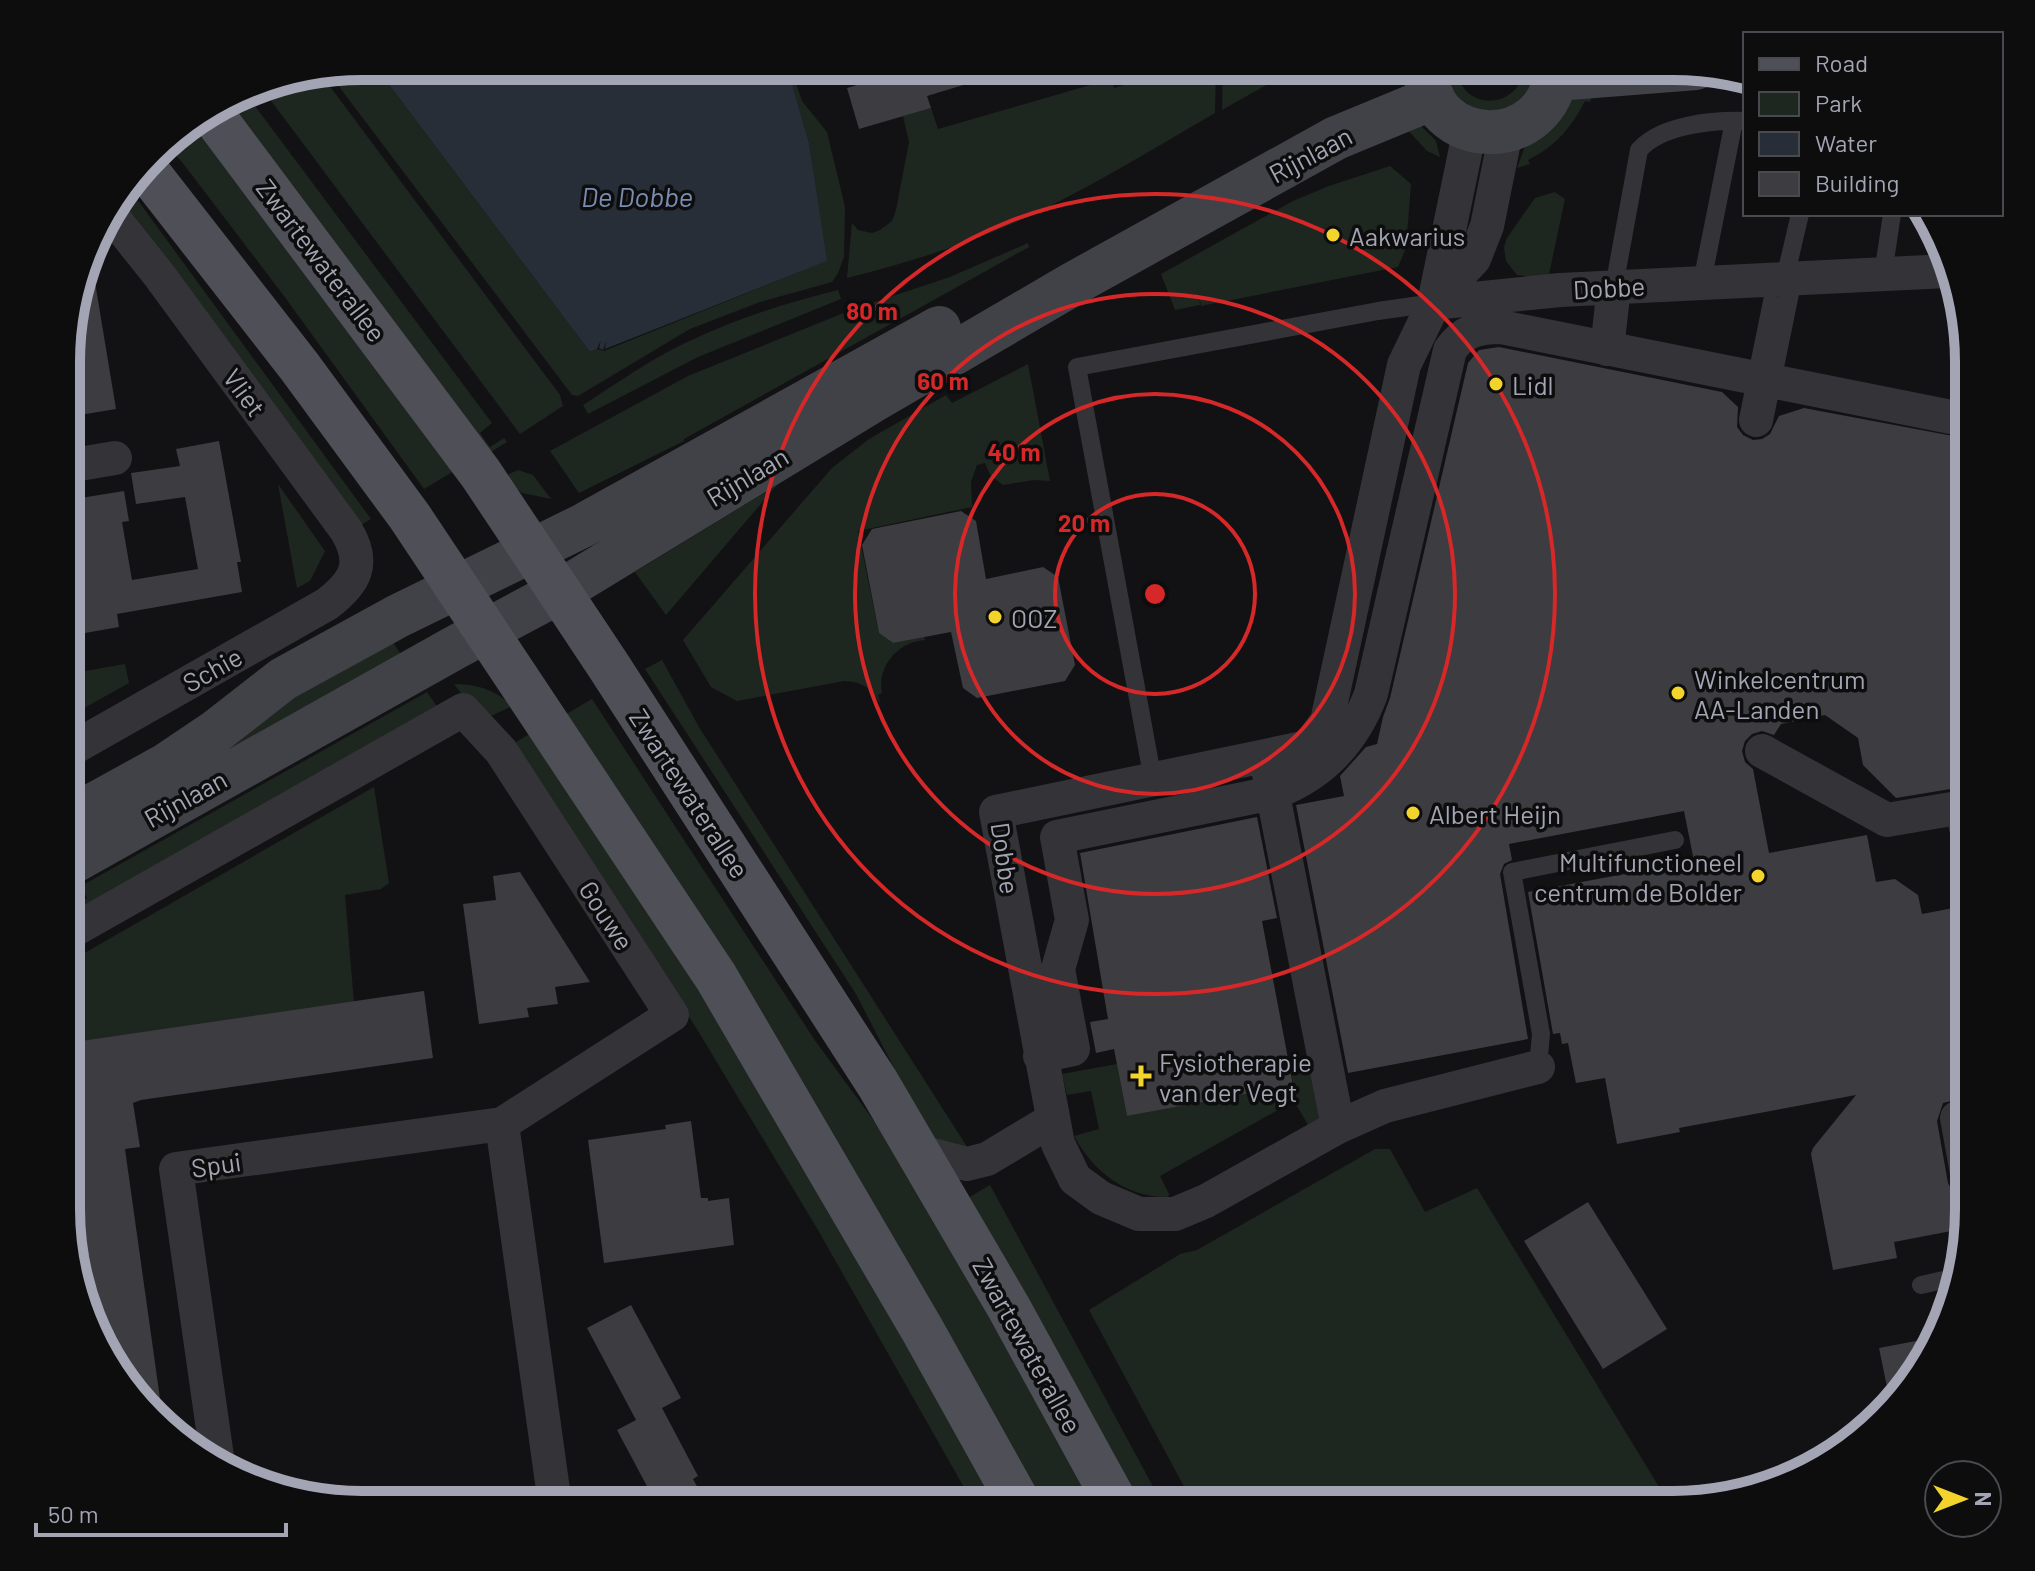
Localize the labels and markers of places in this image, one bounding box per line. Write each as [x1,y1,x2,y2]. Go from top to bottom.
place label: Aakwarius [1349,220,1465,251]
marker: Aakwarius [1324,226,1342,244]
place label: Lidl [1512,369,1554,400]
marker: Lidl [1487,375,1505,393]
centre of rings [1141,580,1169,608]
place label: OOZ [1011,602,1058,633]
marker: OOZ [986,608,1004,626]
place label: Winkelcentrum AA-Landen [1694,663,1866,724]
marker: Winkelcentrum AA-Landen [1669,684,1687,702]
place label: Albert Heijn [1429,798,1561,829]
marker: Albert Heijn [1404,804,1422,822]
place label: Multifunctioneel centrum de Bolder [1534,846,1743,907]
marker: Multifunctioneel centrum de Bolder [1749,867,1767,885]
place label: Fysiotherapie van der Vegt [1159,1046,1312,1107]
marker: Fysiotherapie van der Vegt [1130,1065,1152,1087]

